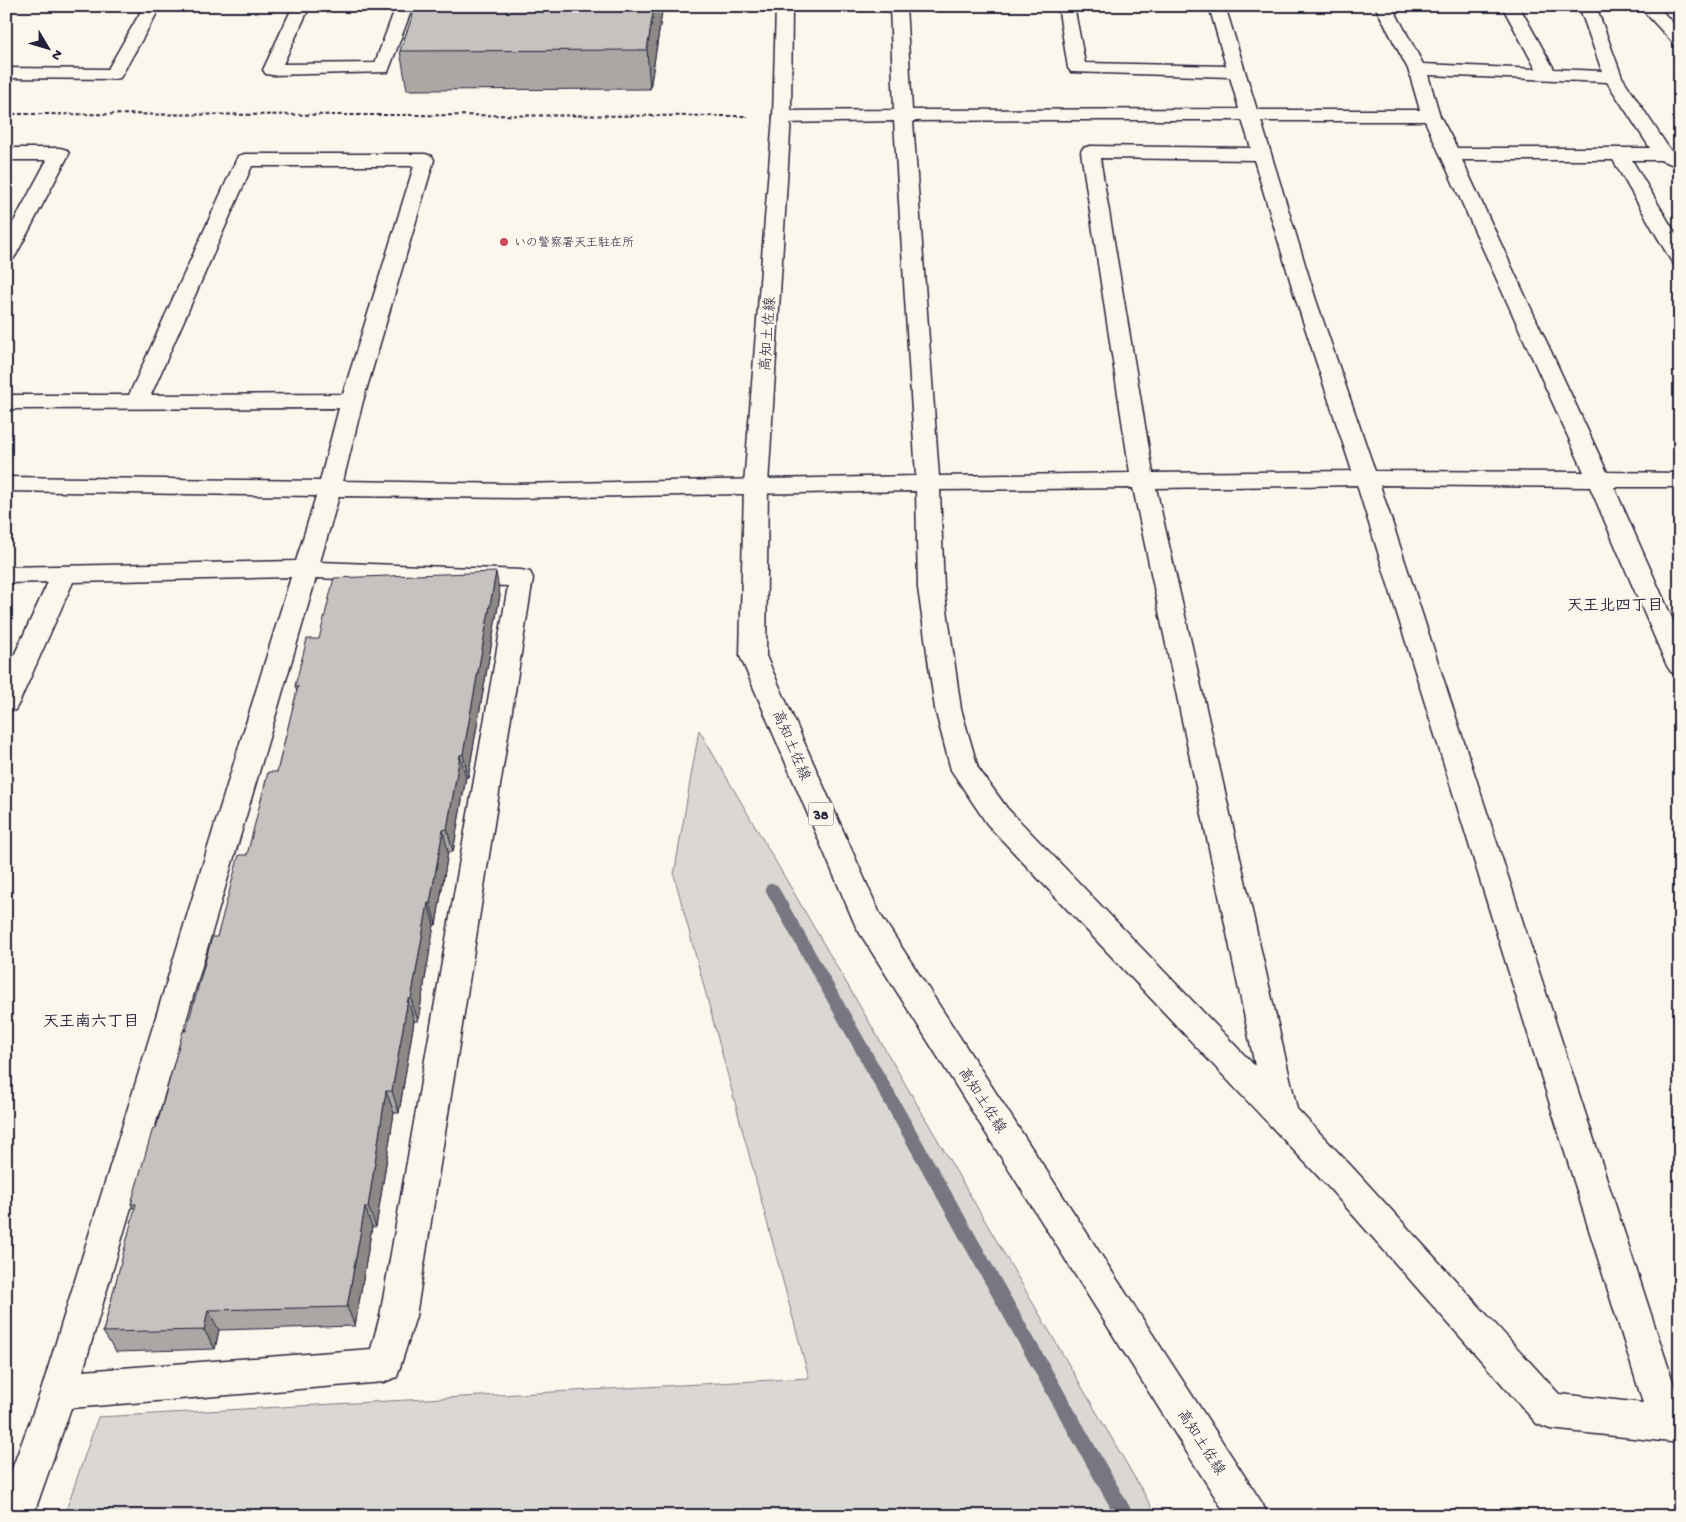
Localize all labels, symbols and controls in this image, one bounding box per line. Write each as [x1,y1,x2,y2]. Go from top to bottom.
north arrow [22,22,72,72]
text: N [47,46,66,63]
marker: いの警察署天王駐在所 [498,236,510,248]
place label: いの警察署天王駐在所 [514,236,634,251]
street label: 高知土佐線 [756,296,781,372]
district label: 天王北四丁目 [1567,597,1663,617]
street label: 高知土佐線 [767,707,814,784]
road number: 38 [808,802,834,826]
district label: 天王南六丁目 [43,1012,139,1033]
street label: 高知土佐線 [953,1064,1010,1137]
street label: 高知土佐線 [1172,1406,1229,1479]

